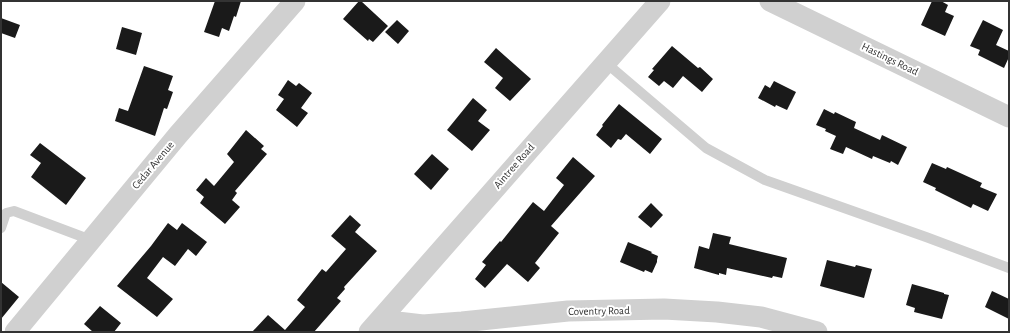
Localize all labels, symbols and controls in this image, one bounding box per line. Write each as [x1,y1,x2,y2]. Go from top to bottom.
street label: Hastings Road [860,41,920,78]
street label: Cedar Avenue [130,139,176,191]
street label: Aintree Road [492,141,537,191]
street label: Coventry Road [568,305,630,317]

